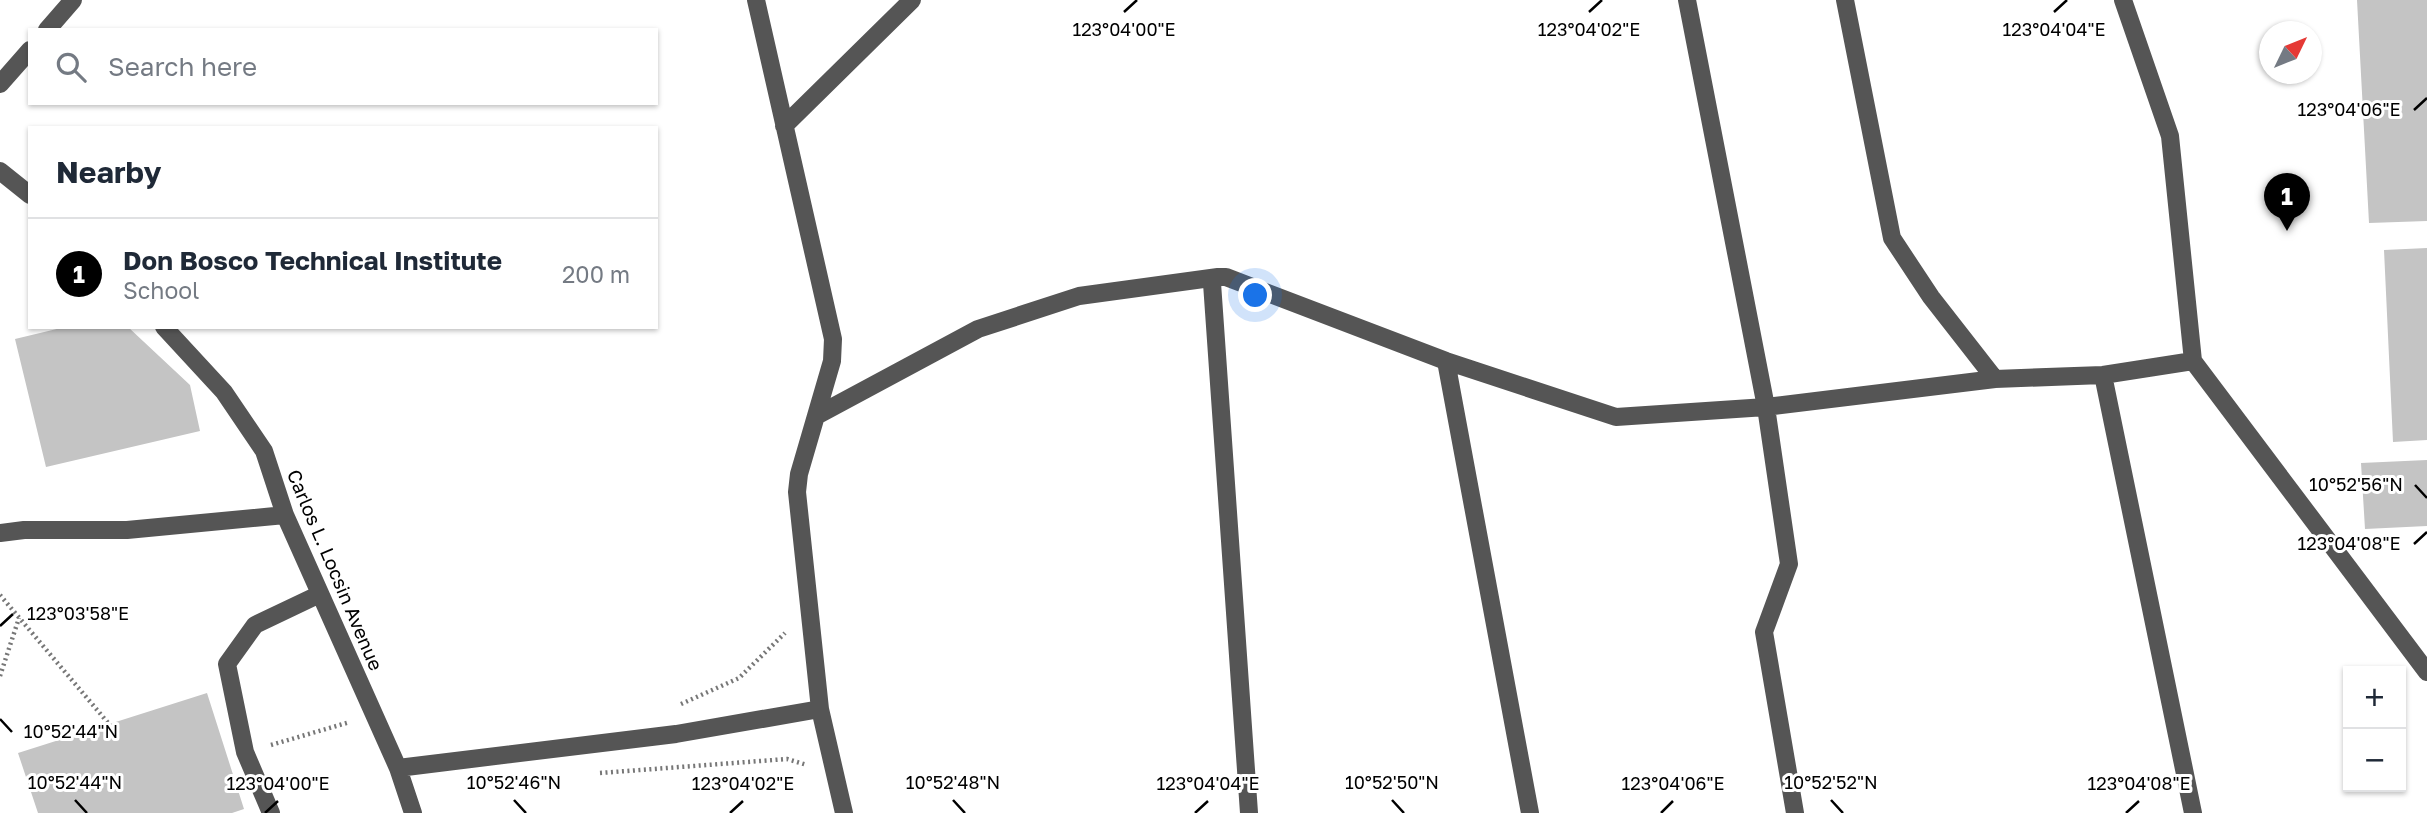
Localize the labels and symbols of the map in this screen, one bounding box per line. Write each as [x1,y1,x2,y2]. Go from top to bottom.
text: 123°04'00"E [1072,18,1176,40]
text: 123°04'02"E [1538,18,1640,40]
text: 123°04'04"E [2003,18,2105,40]
north arrow [2259,21,2322,84]
text: 123°04'06"E [2298,98,2400,120]
pin: 1 [2264,173,2310,231]
your location [1238,278,1272,312]
street label: Carlos L. Locsin Avenue [283,466,388,674]
text: 10°52'56"N [2309,473,2403,495]
text: 123°04'08"E [2298,532,2400,554]
text: 123°03'58"E [27,602,129,624]
text: 10°52'44"N [24,720,118,742]
text: 10°52'44"N [28,771,122,793]
text: 10°52'46"N [467,771,561,793]
text: 10°52'48"N [906,771,1000,793]
text: 10°52'50"N [1345,771,1439,793]
text: 10°52'52"N [1784,771,1878,793]
text: 123°04'00"E [226,772,330,794]
text: 123°04'02"E [692,772,794,794]
text: 123°04'04"E [1157,772,1259,794]
text: 123°04'06"E [1622,772,1724,794]
text: 123°04'08"E [2088,772,2190,794]

